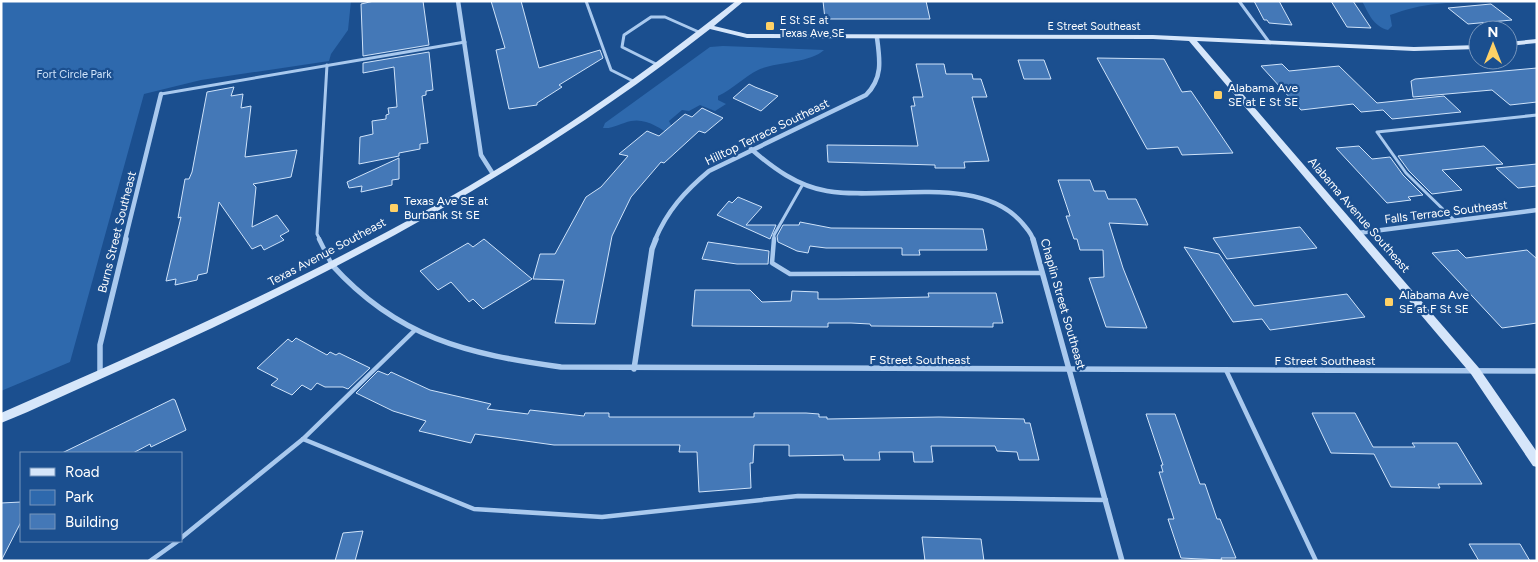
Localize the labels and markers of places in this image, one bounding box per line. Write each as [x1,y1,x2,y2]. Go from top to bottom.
place label: E St SE at Texas Ave SE [780,14,845,40]
marker: E St SE at Texas Ave SE [764,20,776,32]
place label: Alabama Ave SE at E St SE [1228,81,1298,109]
marker: Alabama Ave SE at E St SE [1212,89,1224,101]
place label: Texas Ave SE at Burbank St SE [404,194,489,222]
marker: Texas Ave SE at Burbank St SE [388,202,400,214]
place label: Alabama Ave SE at F St SE [1399,288,1469,316]
marker: Alabama Ave SE at F St SE [1383,296,1395,308]

